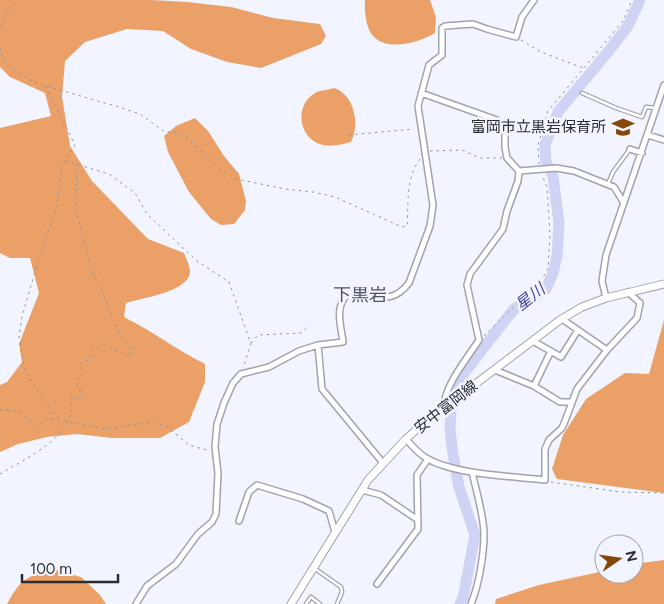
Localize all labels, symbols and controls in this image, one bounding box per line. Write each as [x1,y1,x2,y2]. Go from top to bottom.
school or university icon: 富岡市立黒岩保育所 [610,114,636,140]
place label: 富岡市立黒岩保育所 [471,118,606,136]
water label: 星川 [512,278,550,314]
district label: 下黒岩 [333,284,387,306]
street label: 安中富岡線 [411,377,481,437]
north arrow [594,534,644,584]
text: N [622,549,641,563]
scale bar [22,552,119,584]
text: 100 m [30,560,72,578]

